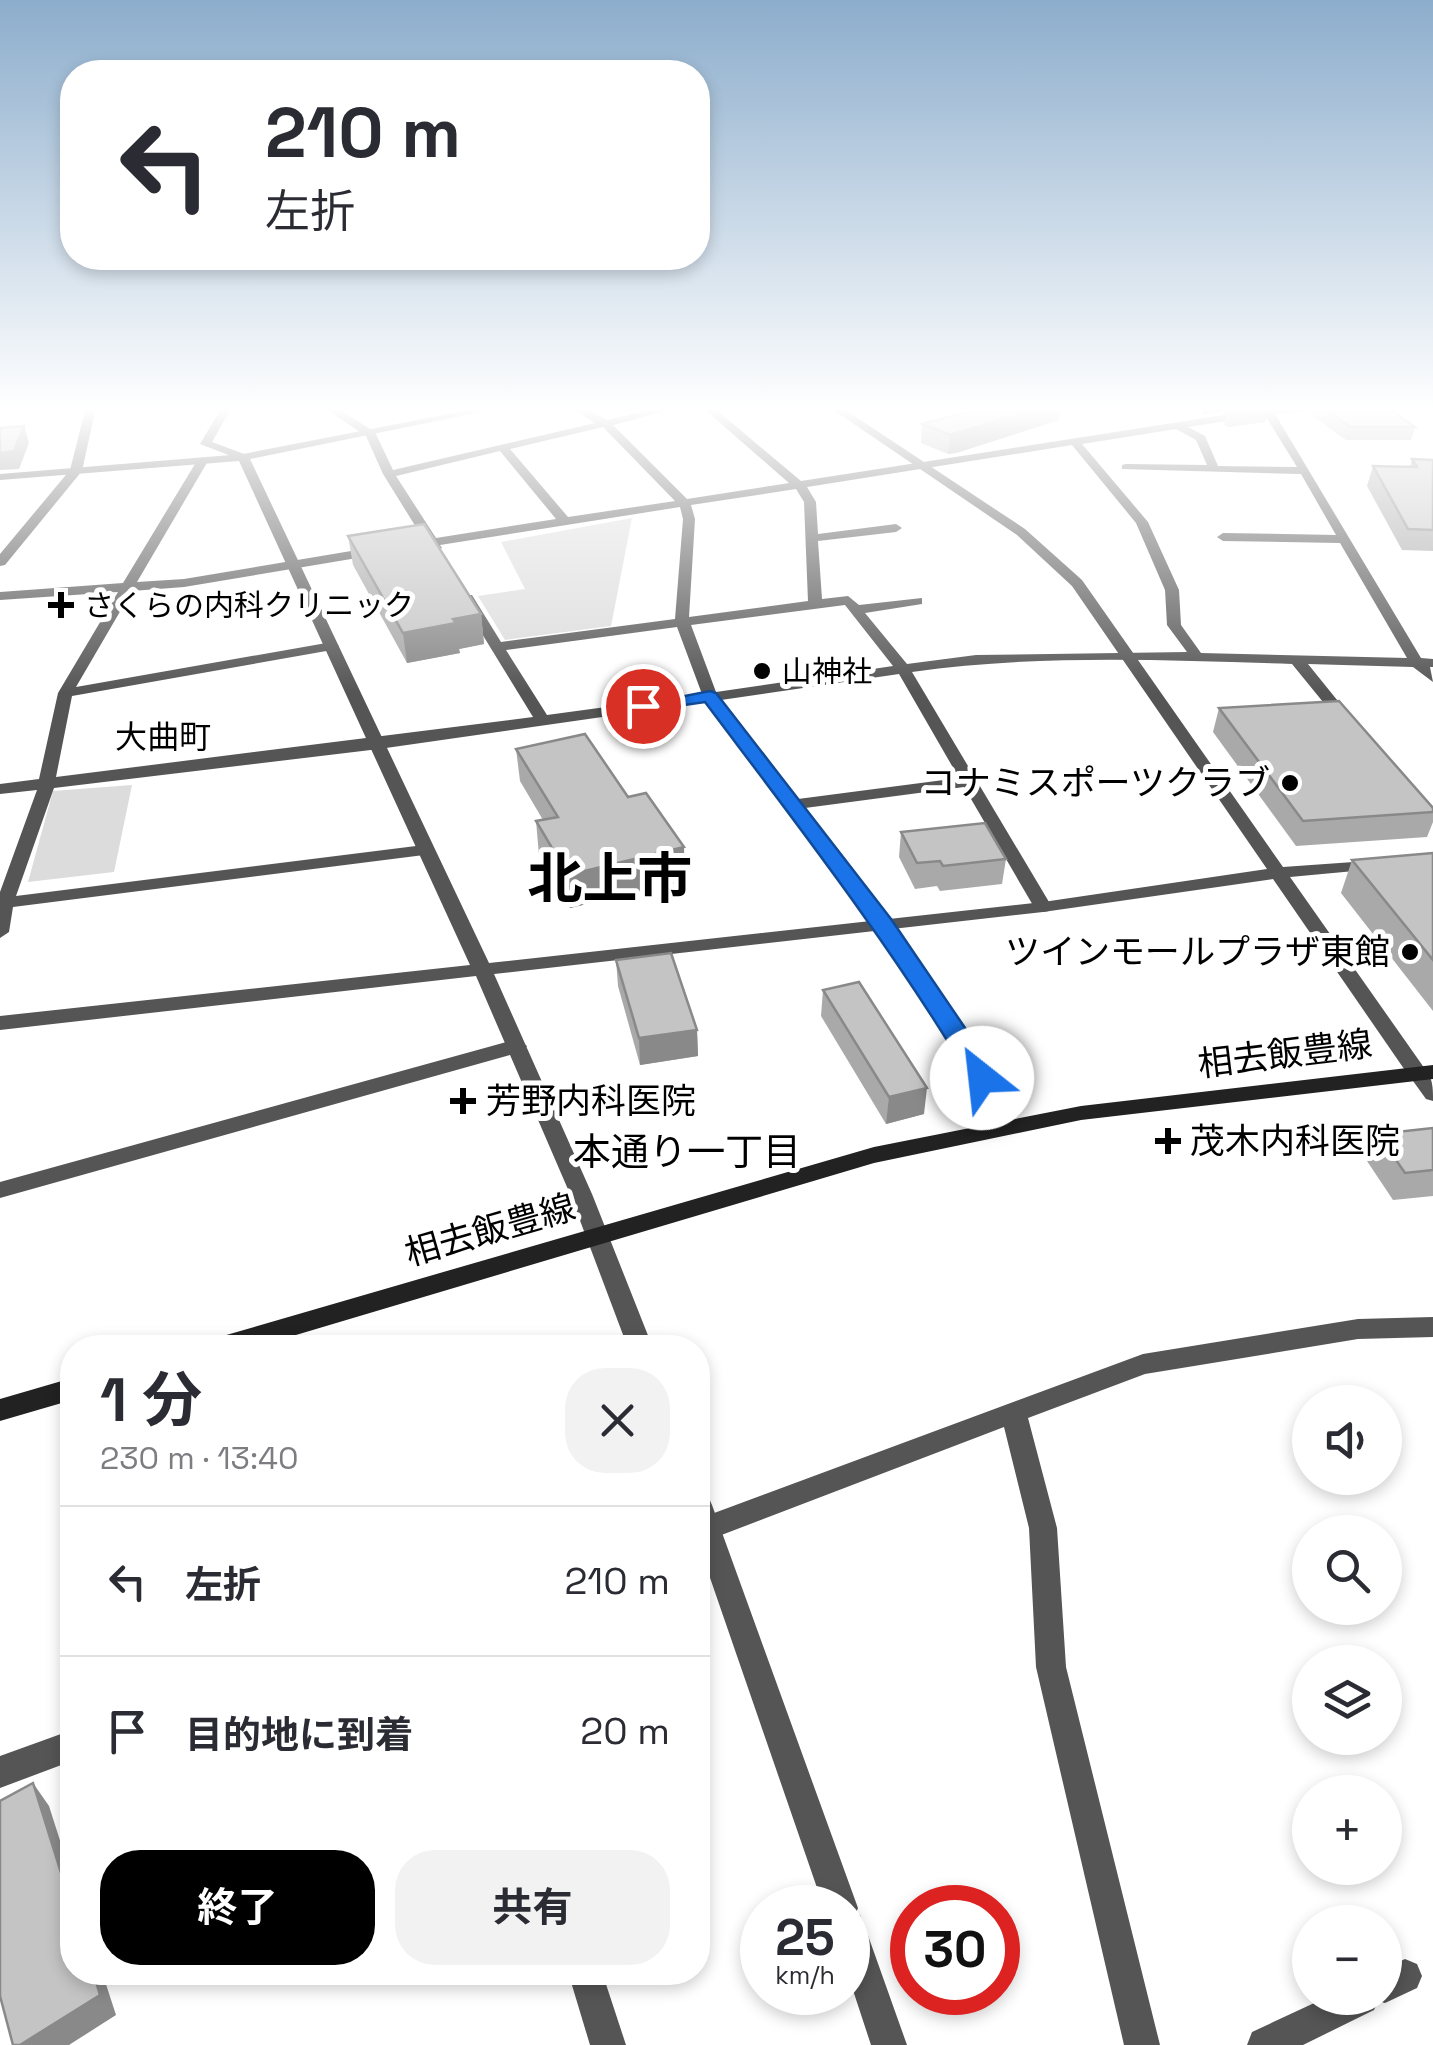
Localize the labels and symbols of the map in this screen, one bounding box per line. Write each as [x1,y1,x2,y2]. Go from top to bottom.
place label: さくらの内科クリニック [84,586,414,625]
marker: さくらの内科クリニック [48,592,74,618]
place label: 山神社 [782,652,872,691]
marker: 山神社 [751,660,773,682]
pin [601,664,686,749]
district label: 大曲町 [115,717,211,757]
place label: コナミスポーツクラブ [921,761,1270,805]
marker: コナミスポーツクラブ [1279,772,1301,794]
district label: 北上市 [527,844,693,914]
place label: ツインモールプラザ東館 [1005,930,1390,974]
marker: ツインモールプラザ東館 [1399,941,1421,963]
street label: 相去飯豊線 [1195,1021,1375,1087]
position arrow [930,1026,1034,1130]
place label: 芳野内科医院 [486,1079,696,1123]
marker: 芳野内科医院 [450,1088,476,1114]
place label: 茂木内科医院 [1190,1119,1400,1163]
district label: 本通り一丁目 [573,1128,801,1176]
marker: 茂木内科医院 [1155,1128,1181,1154]
street label: 相去飯豊線 [400,1185,580,1275]
speed limit sign: 30 [890,1885,1020,2015]

